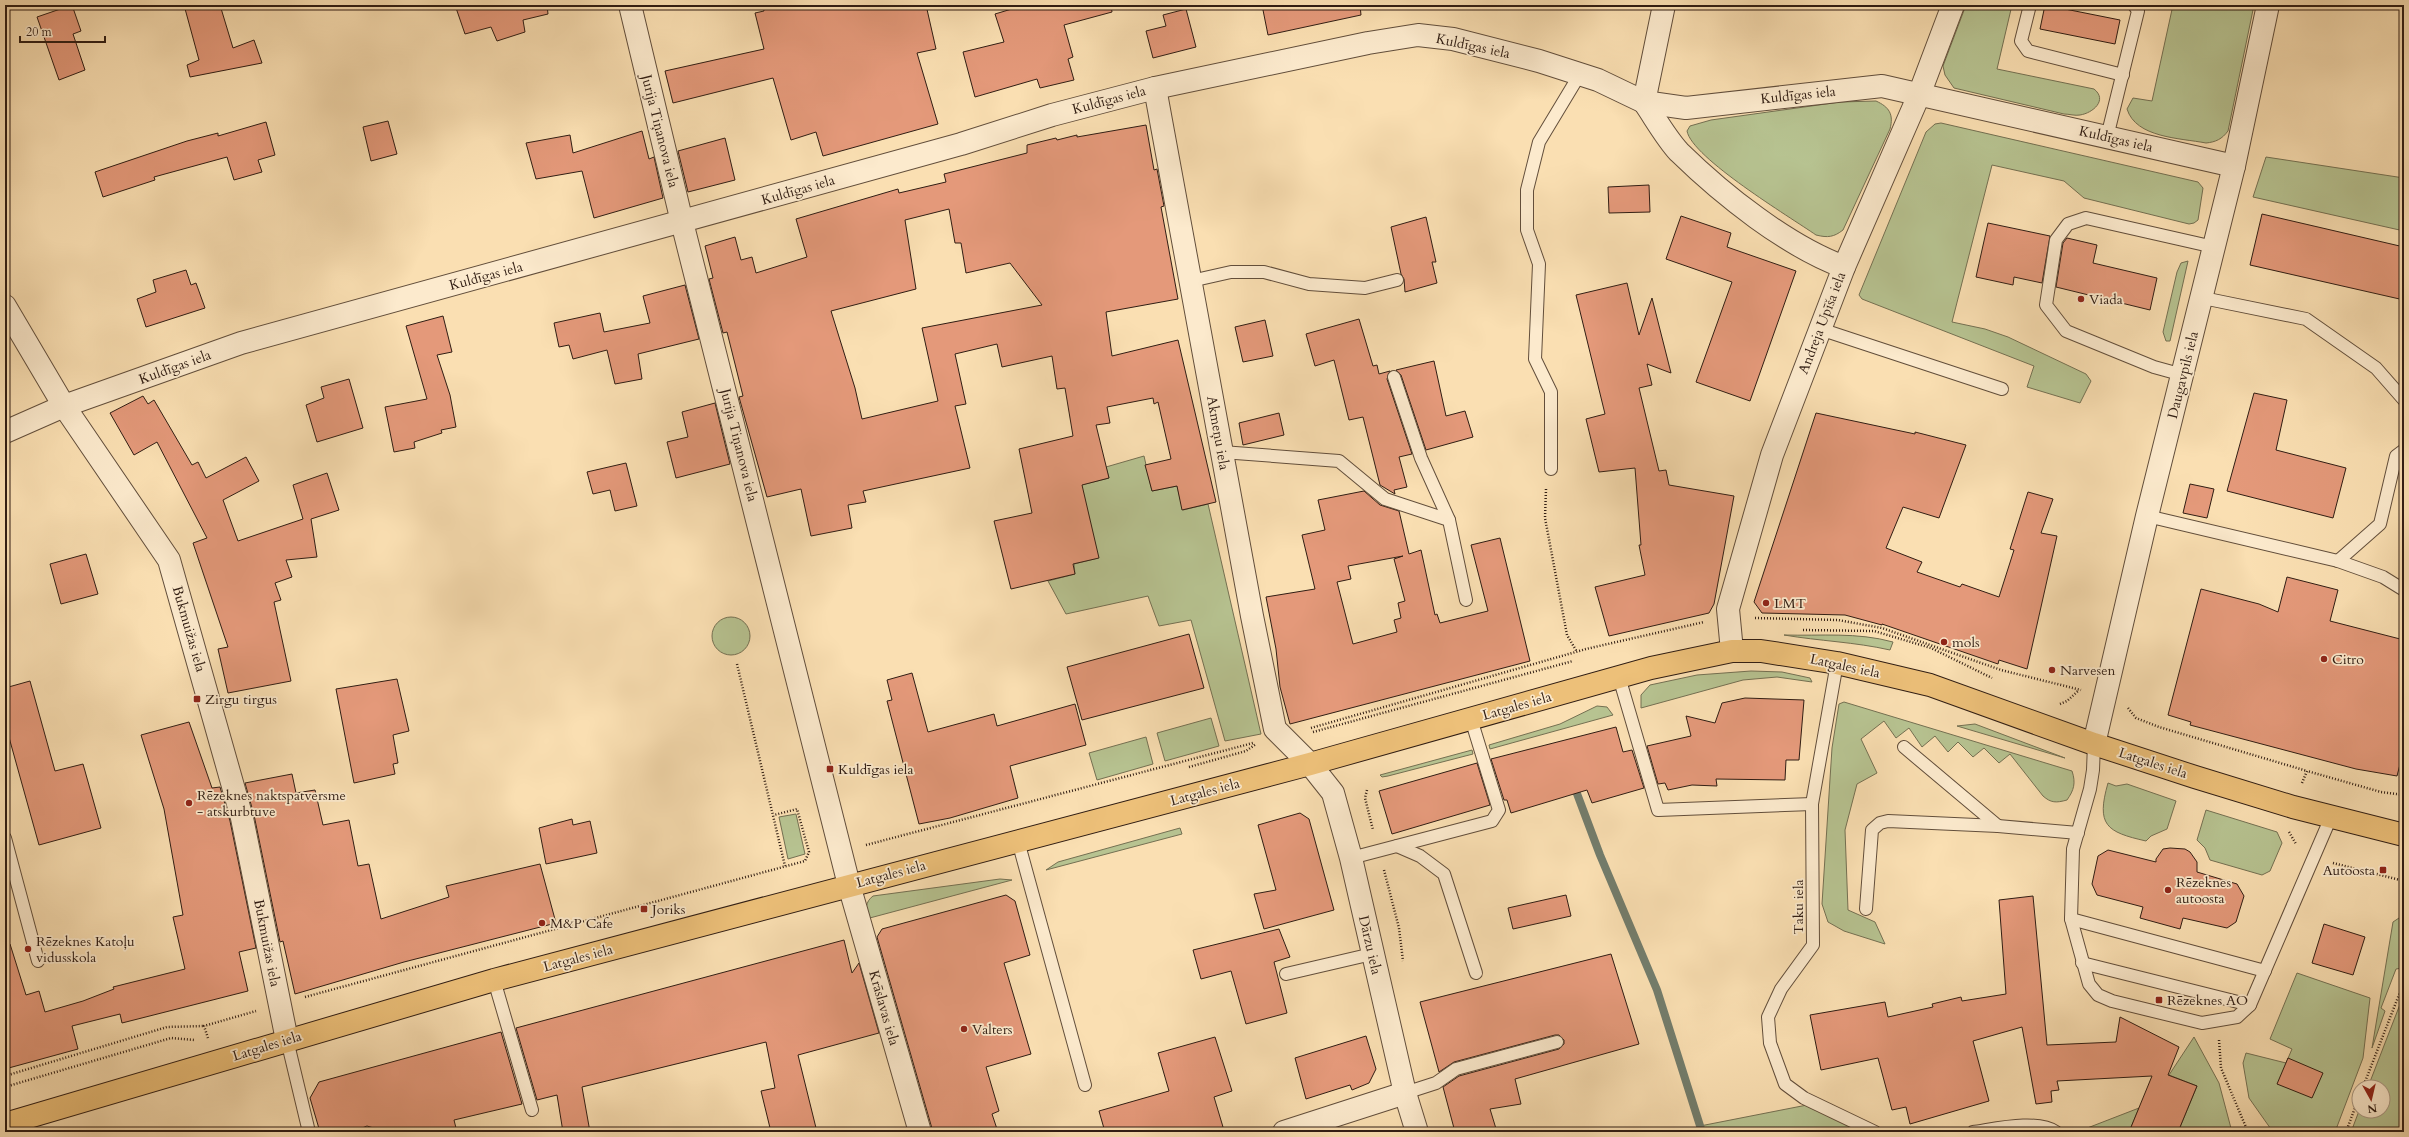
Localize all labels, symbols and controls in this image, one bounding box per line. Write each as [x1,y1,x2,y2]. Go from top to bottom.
scale bar [20,18,105,44]
text: 20 m [26,24,53,40]
street label: Kuldīgas iela [1434,29,1512,63]
street label: Jurija Tiņanova iela [636,71,683,189]
street label: Kuldīgas iela [1070,81,1148,119]
street label: Kuldīgas iela [1759,82,1837,108]
street label: Kuldīgas iela [2077,121,2155,157]
street label: Kuldīgas iela [759,170,837,210]
street label: Kuldīgas iela [447,257,525,295]
street label: Andreja Upīša iela [1794,269,1850,377]
place label: Viada [2089,290,2123,309]
marker: Viada [2076,294,2086,304]
street label: Daugavpils iela [2163,329,2203,421]
street label: Kuldīgas iela [136,345,214,389]
street label: Jurija Tiņanova iela [715,385,762,503]
street label: Akmeņu iela [1202,394,1234,472]
street label: Bukmuižas iela [168,584,210,674]
place label: LMT [1774,594,1806,613]
marker: LMT [1761,598,1771,608]
place label: mols [1952,633,1980,652]
marker: mols [1939,637,1949,647]
street label: Latgales iela [1808,649,1882,683]
place label: Citro [2332,650,2364,669]
marker: Citro [2319,654,2329,664]
place label: Narvesen [2060,661,2116,680]
marker: Narvesen [2047,665,2057,675]
street label: Latgales iela [1480,687,1554,725]
place label: Zirgu tirgus [205,690,277,709]
marker: Zirgu tirgus [192,694,202,704]
street label: Latgales iela [2116,743,2190,783]
place label: Kuldīgas iela [838,760,913,779]
marker: Kuldīgas iela [825,764,835,774]
street label: Latgales iela [1168,774,1242,810]
place label: Rēzeknes naktspatversme - atskurbtuve [197,786,346,821]
marker: Rēzeknes naktspatversme - atskurbtuve [184,798,194,808]
street label: Latgales iela [854,856,928,892]
place label: Autoosta [2323,861,2375,880]
marker: Autoosta [2378,865,2388,875]
place label: Rēzeknes autoosta [2176,873,2231,908]
street label: Taku iela [1789,879,1808,935]
marker: Rēzeknes autoosta [2163,885,2173,895]
street label: Bukmuižas iela [249,898,285,988]
place label: Joriks [650,900,686,919]
marker: Joriks [639,904,649,914]
place label: M&P Cafe [550,914,613,933]
street label: Dārzu iela [1354,914,1386,976]
marker: M&P Cafe [537,918,547,928]
place label: Rēzeknes Katoļu vidusskola [36,932,135,967]
street label: Latgales iela [541,940,615,976]
marker: Rēzeknes Katoļu vidusskola [23,944,33,954]
street label: Krāslavas iela [864,968,904,1048]
place label: Rēzeknes AO [2167,991,2248,1010]
marker: Rēzeknes AO [2154,995,2164,1005]
place label: Valters [972,1020,1013,1039]
marker: Valters [959,1024,969,1034]
street label: Latgales iela [230,1027,304,1065]
north arrow [2351,1079,2391,1119]
text: N [2366,1100,2378,1117]

